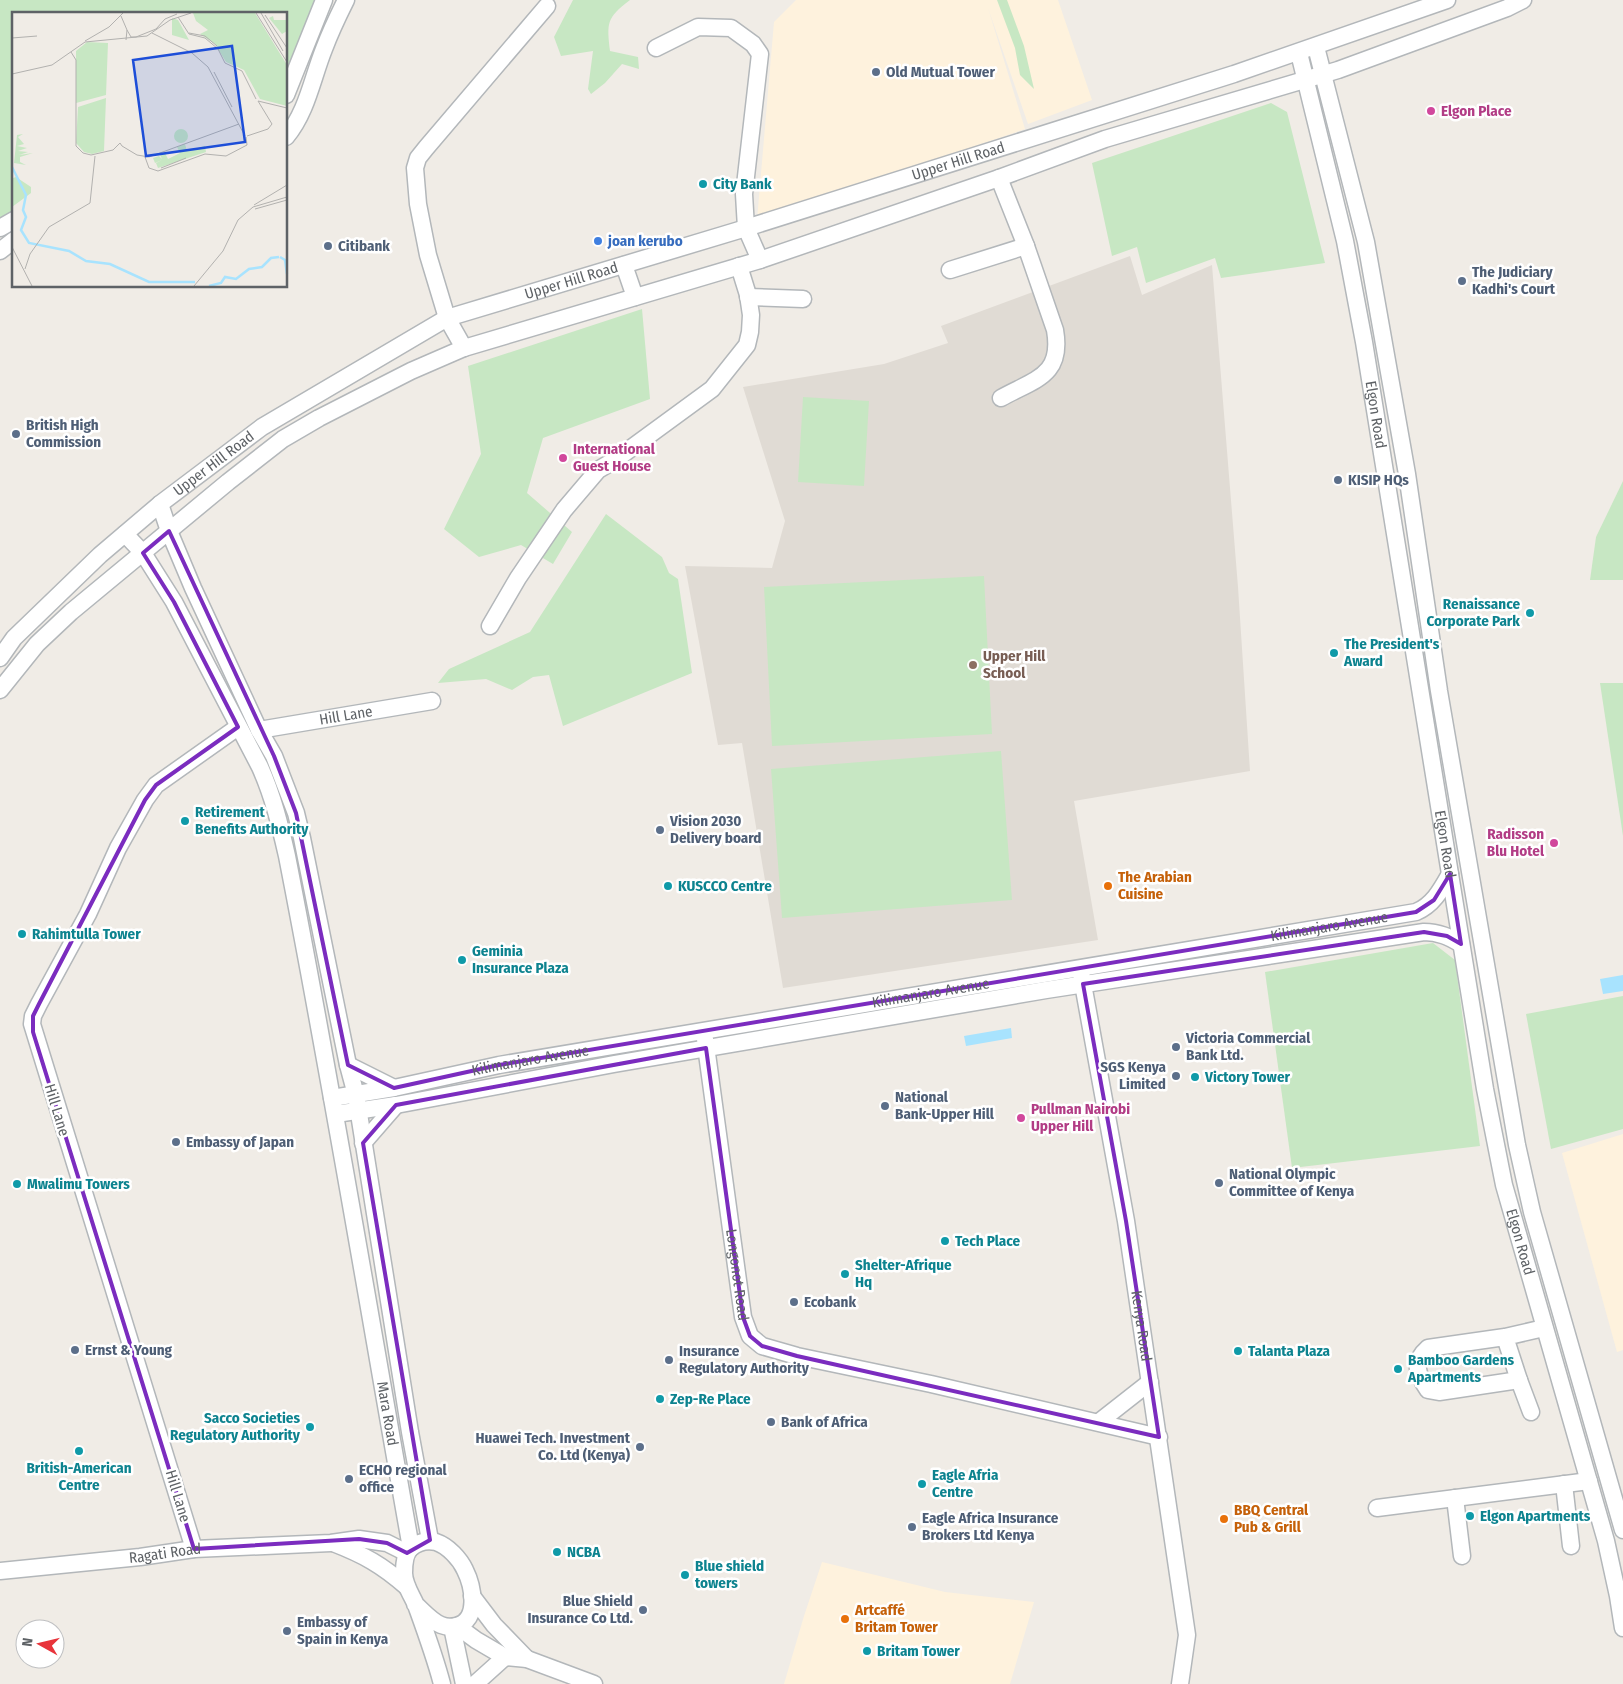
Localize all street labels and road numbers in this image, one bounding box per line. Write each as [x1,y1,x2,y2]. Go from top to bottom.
street label: Upper Hill Road [910,138,1007,184]
street label: Upper Hill Road [523,258,620,303]
street label: Elgon Road [1361,380,1390,450]
street label: Upper Hill Road [170,427,258,500]
street label: Hill Lane [318,702,374,729]
street label: Elgon Road [1431,809,1460,879]
street label: Kilimanjaro Avenue [1269,908,1389,945]
street label: Kilimanjaro Avenue [871,974,991,1012]
street label: Kilimanjaro Avenue [470,1041,590,1080]
street label: Hill Lane [41,1082,73,1138]
street label: Elgon Road [1502,1207,1538,1277]
street label: Longonot Road [722,1228,752,1322]
street label: Kenya Road [1127,1289,1156,1362]
street label: Mara Road [373,1380,402,1447]
street label: Hill Lane [162,1468,194,1524]
street label: Ragati Road [128,1540,201,1567]

